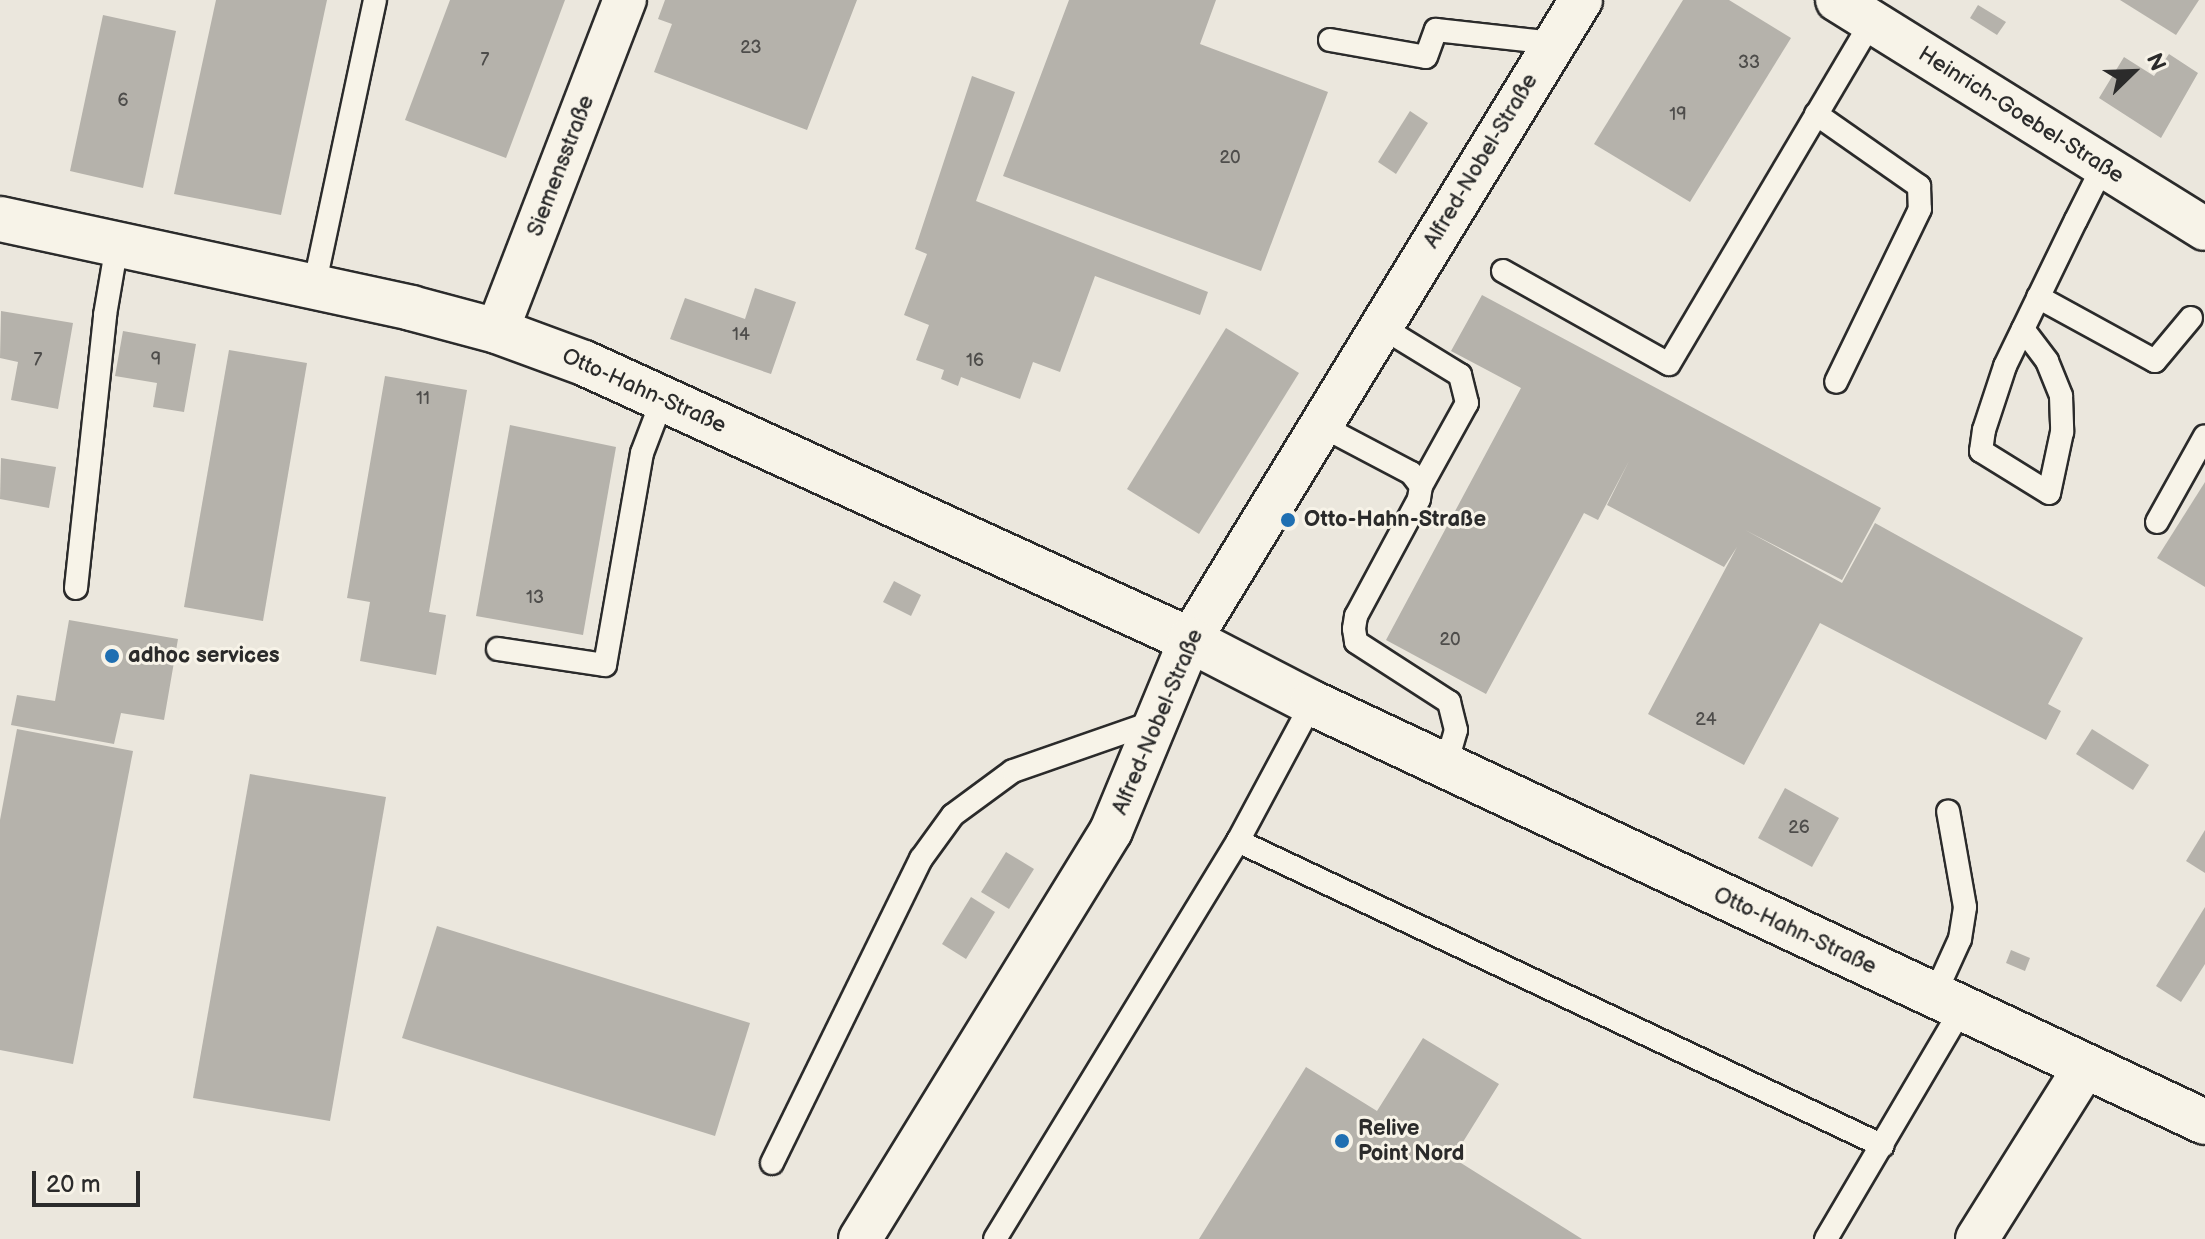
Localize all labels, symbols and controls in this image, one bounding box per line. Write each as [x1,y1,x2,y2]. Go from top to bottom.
north arrow [2093,32,2173,112]
house number: 23 [740,37,762,59]
street label: Heinrich-Goebel-Straße [1913,41,2129,189]
house number: 7 [481,49,489,71]
text: N [2140,50,2171,75]
house number: 33 [1738,52,1760,74]
street label: Alfred-Nobel-Straße [1418,69,1544,253]
house number: 6 [118,90,128,112]
street label: Siemensstraße [522,92,600,240]
house number: 19 [1669,104,1687,126]
house number: 20 [1219,147,1241,169]
house number: 14 [732,324,750,346]
street label: Otto-Hahn-Straße [558,343,730,439]
house number: 7 [34,349,42,371]
house number: 9 [151,349,161,371]
house number: 16 [966,350,984,372]
house number: 11 [416,388,430,410]
place label: Otto-Hahn-Straße [1304,507,1486,533]
marker: Otto-Hahn-Straße [1279,511,1297,529]
house number: 13 [526,587,544,609]
street label: Alfred-Nobel-Straße [1107,625,1209,819]
house number: 20 [1439,629,1461,651]
place label: adhoc services [128,643,280,669]
marker: adhoc services [103,647,121,665]
house number: 24 [1695,709,1717,731]
house number: 26 [1788,817,1810,839]
street label: Otto-Hahn-Straße [1709,882,1881,980]
place label: Relive Point Nord [1358,1115,1464,1166]
marker: Relive Point Nord [1333,1132,1351,1150]
scale bar [36,1155,144,1205]
text: 20 m [46,1170,101,1199]

